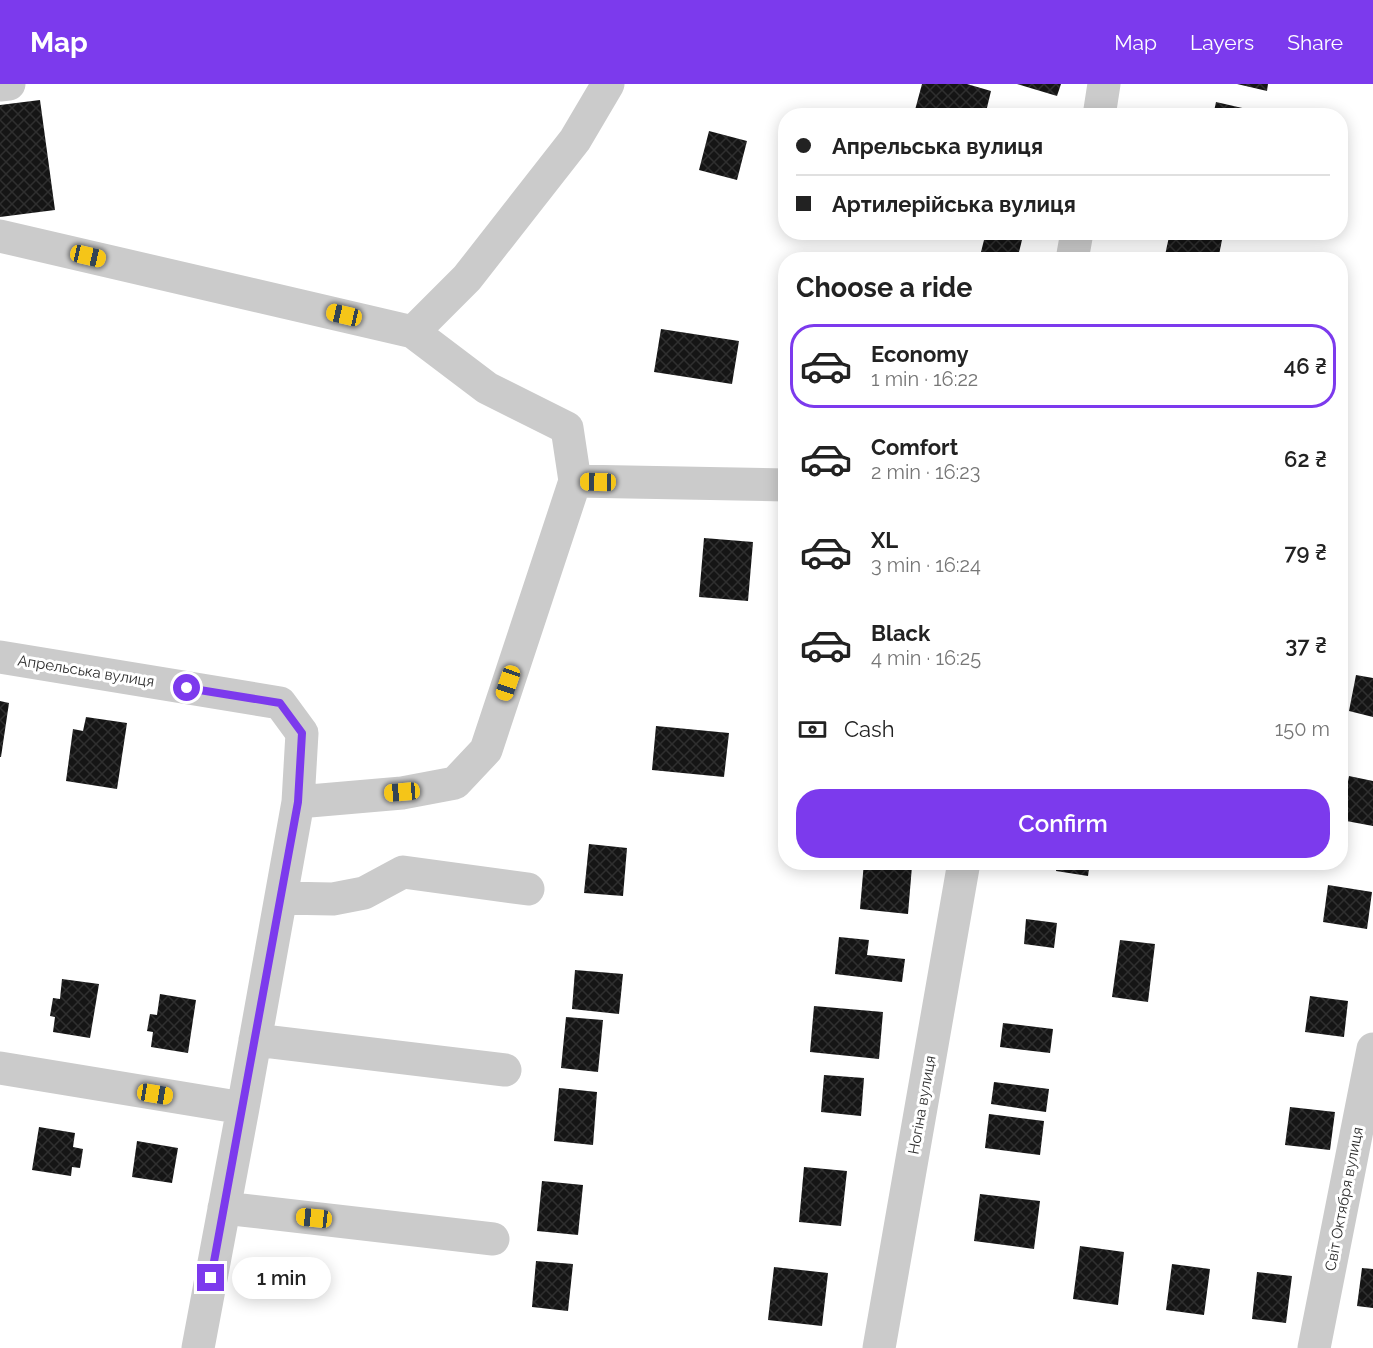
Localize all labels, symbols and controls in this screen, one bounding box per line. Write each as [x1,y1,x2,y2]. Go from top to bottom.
text: Map [30,26,88,59]
text: Map [1114,30,1157,55]
text: Layers [1190,30,1254,55]
text: Share [1287,30,1343,55]
text: Апрельська вулиця [832,133,1043,159]
text: Артилерійська вулиця [832,191,1076,217]
car [68,243,108,269]
text: Choose a ride [796,272,972,303]
car [324,302,364,328]
icon: car [799,339,853,393]
text: Economy [871,341,969,367]
text: 46 ₴ [1284,353,1327,379]
text: 1 min · 16:22 [871,367,978,391]
icon: car [799,432,853,486]
text: Comfort [871,434,958,460]
text: 62 ₴ [1284,446,1327,472]
text: 2 min · 16:23 [871,460,980,484]
car [580,473,616,491]
icon: car [799,525,853,579]
text: XL [871,527,898,553]
text: 79 ₴ [1284,539,1327,565]
text: 3 min · 16:24 [871,553,981,577]
icon: car [799,618,853,672]
text: Black [871,620,930,646]
text: 37 ₴ [1285,632,1327,658]
text: 4 min · 16:25 [871,646,981,670]
street label: Апрельська вулиця [16,651,156,691]
car [494,663,522,703]
route start [173,674,200,701]
icon: cash [796,713,829,746]
text: Cash [844,716,895,742]
text: 150 m [1275,717,1330,741]
car [383,781,421,803]
button: Confirm [796,789,1330,858]
street label: Ногіна вулиця [904,1054,940,1156]
car [136,1082,174,1106]
street label: Світ Октября вулиця [1321,1125,1367,1273]
car [295,1207,333,1229]
callout: 1 min [232,1257,331,1299]
route end [197,1264,224,1291]
text: 1 min [257,1266,306,1290]

